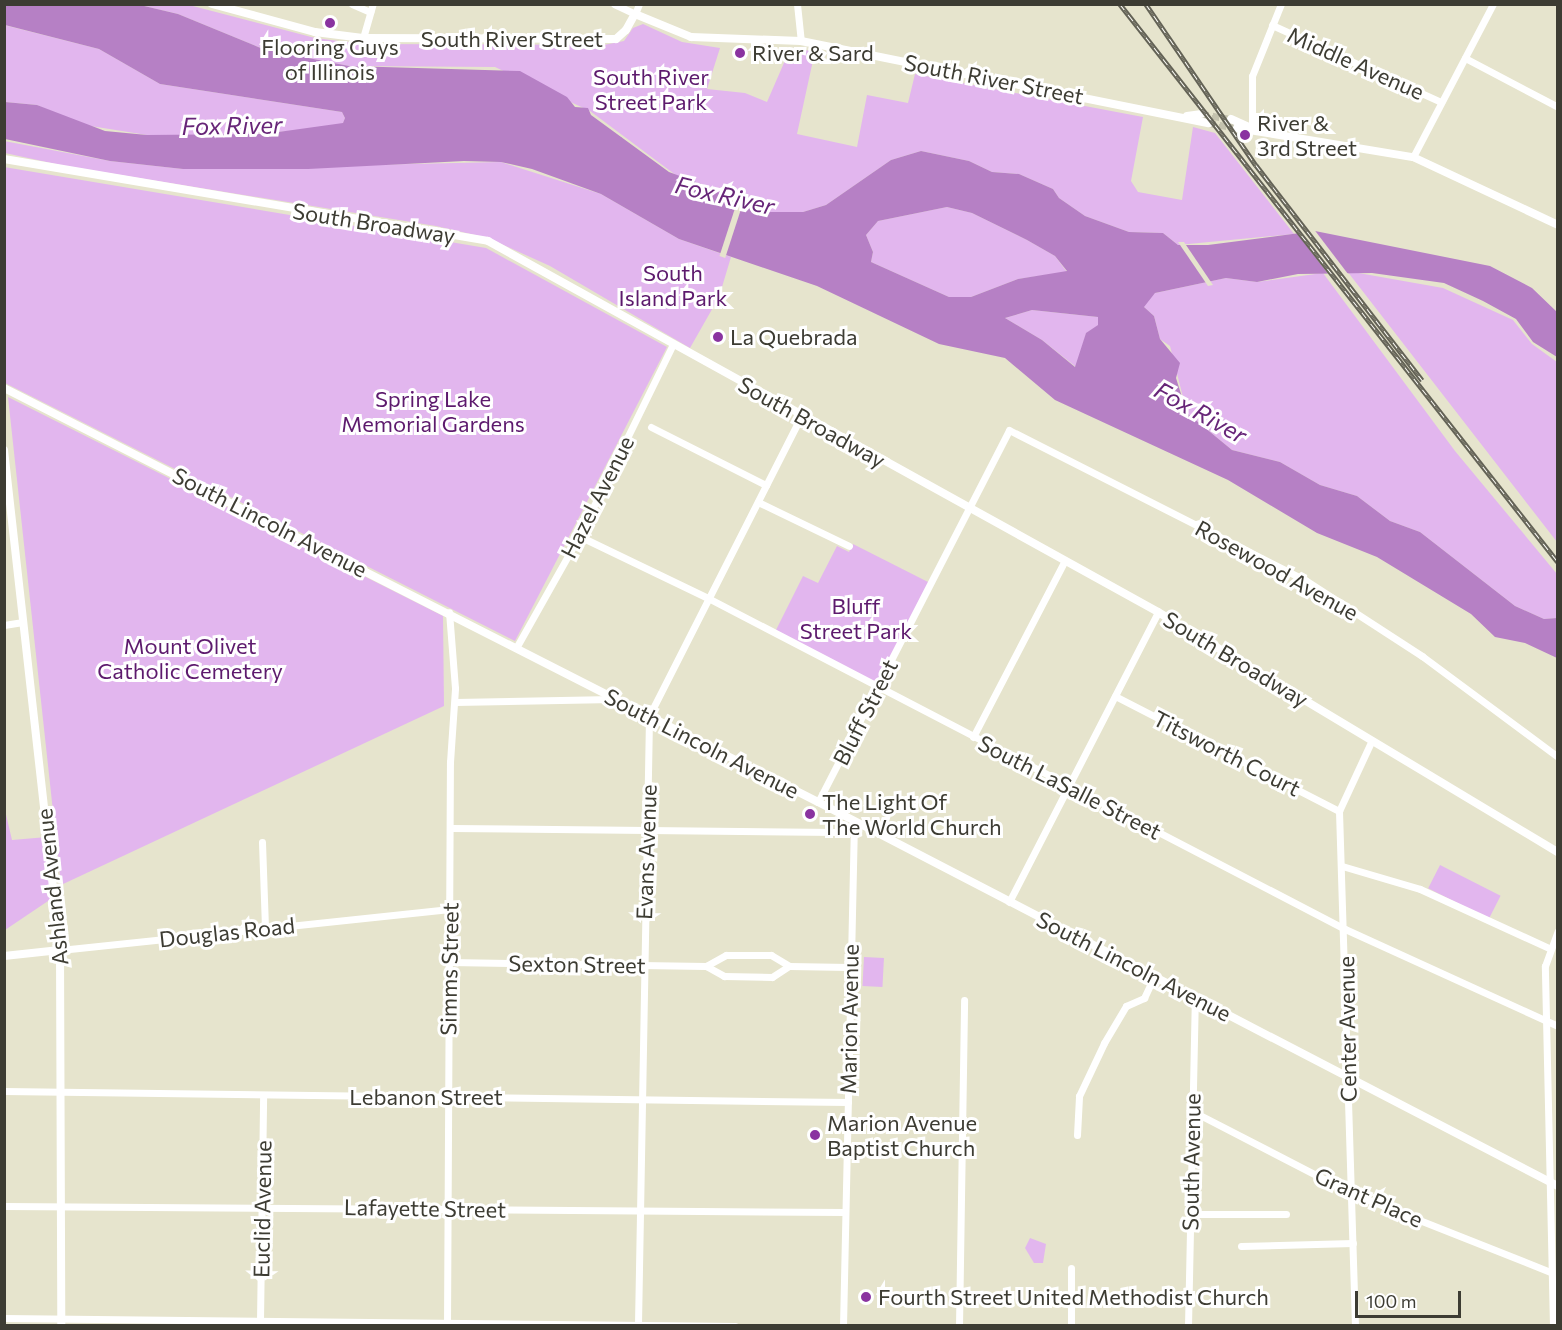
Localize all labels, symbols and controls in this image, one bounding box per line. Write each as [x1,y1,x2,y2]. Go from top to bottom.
marker: Flooring Guys of Illinois [323,16,337,30]
street label: Middle Avenue [1284,21,1428,105]
street label: South River Street [421,26,603,52]
place label: Flooring Guys of Illinois [261,33,399,84]
place label: River & Sard [752,40,874,66]
marker: River & Sard [733,46,747,60]
street label: South River Street [902,49,1086,109]
park label: South River Street Park [593,63,709,114]
place label: River & 3rd Street [1257,109,1357,160]
water label: Fox River [181,110,283,140]
marker: River & 3rd Street [1238,128,1252,142]
water label: Fox River [673,170,777,220]
street label: South Broadway [291,197,457,249]
park label: South Island Park [619,259,727,310]
place label: La Quebrada [730,324,857,350]
marker: La Quebrada [711,330,725,344]
street label: South Broadway [734,371,890,473]
water label: Fox River [1150,375,1252,449]
park label: Spring Lake Memorial Gardens [341,385,525,436]
street label: Hazel Avenue [555,431,639,563]
street label: South Lincoln Avenue [168,461,372,583]
street label: Rosewood Avenue [1191,514,1363,626]
park label: Bluff Street Park [800,592,912,644]
street label: South Broadway [1159,605,1313,713]
park label: Mount Olivet Catholic Cemetery [97,632,283,684]
street label: Bluff Street [827,655,903,769]
street label: South Lincoln Avenue [600,682,804,804]
street label: Titsworth Court [1149,704,1305,802]
street label: South LaSalle Street [974,729,1166,845]
street label: Evans Avenue [630,784,662,920]
place label: The Light Of The World Church [822,788,1002,840]
street label: Ashland Avenue [31,807,73,967]
marker: The Light Of The World Church [803,807,817,821]
street label: Simms Street [435,902,463,1036]
street label: South Lincoln Avenue [1032,905,1236,1027]
street label: Douglas Road [158,912,296,952]
street label: Marion Avenue [834,944,864,1094]
street label: Sexton Street [508,950,646,978]
street label: Center Avenue [1333,956,1361,1102]
street label: Lebanon Street [349,1084,503,1110]
street label: South Avenue [1177,1093,1205,1231]
place label: Marion Avenue Baptist Church [827,1109,977,1160]
marker: Marion Avenue Baptist Church [808,1128,822,1142]
street label: Euclid Avenue [248,1140,276,1278]
street label: Grant Place [1311,1161,1427,1233]
street label: Lafayette Street [344,1193,506,1223]
scale bar [1358,1279,1464,1317]
place label: Fourth Street United Methodist Church [878,1284,1269,1310]
marker: Fourth Street United Methodist Church [859,1290,873,1304]
text: 100 m [1366,1290,1416,1312]

